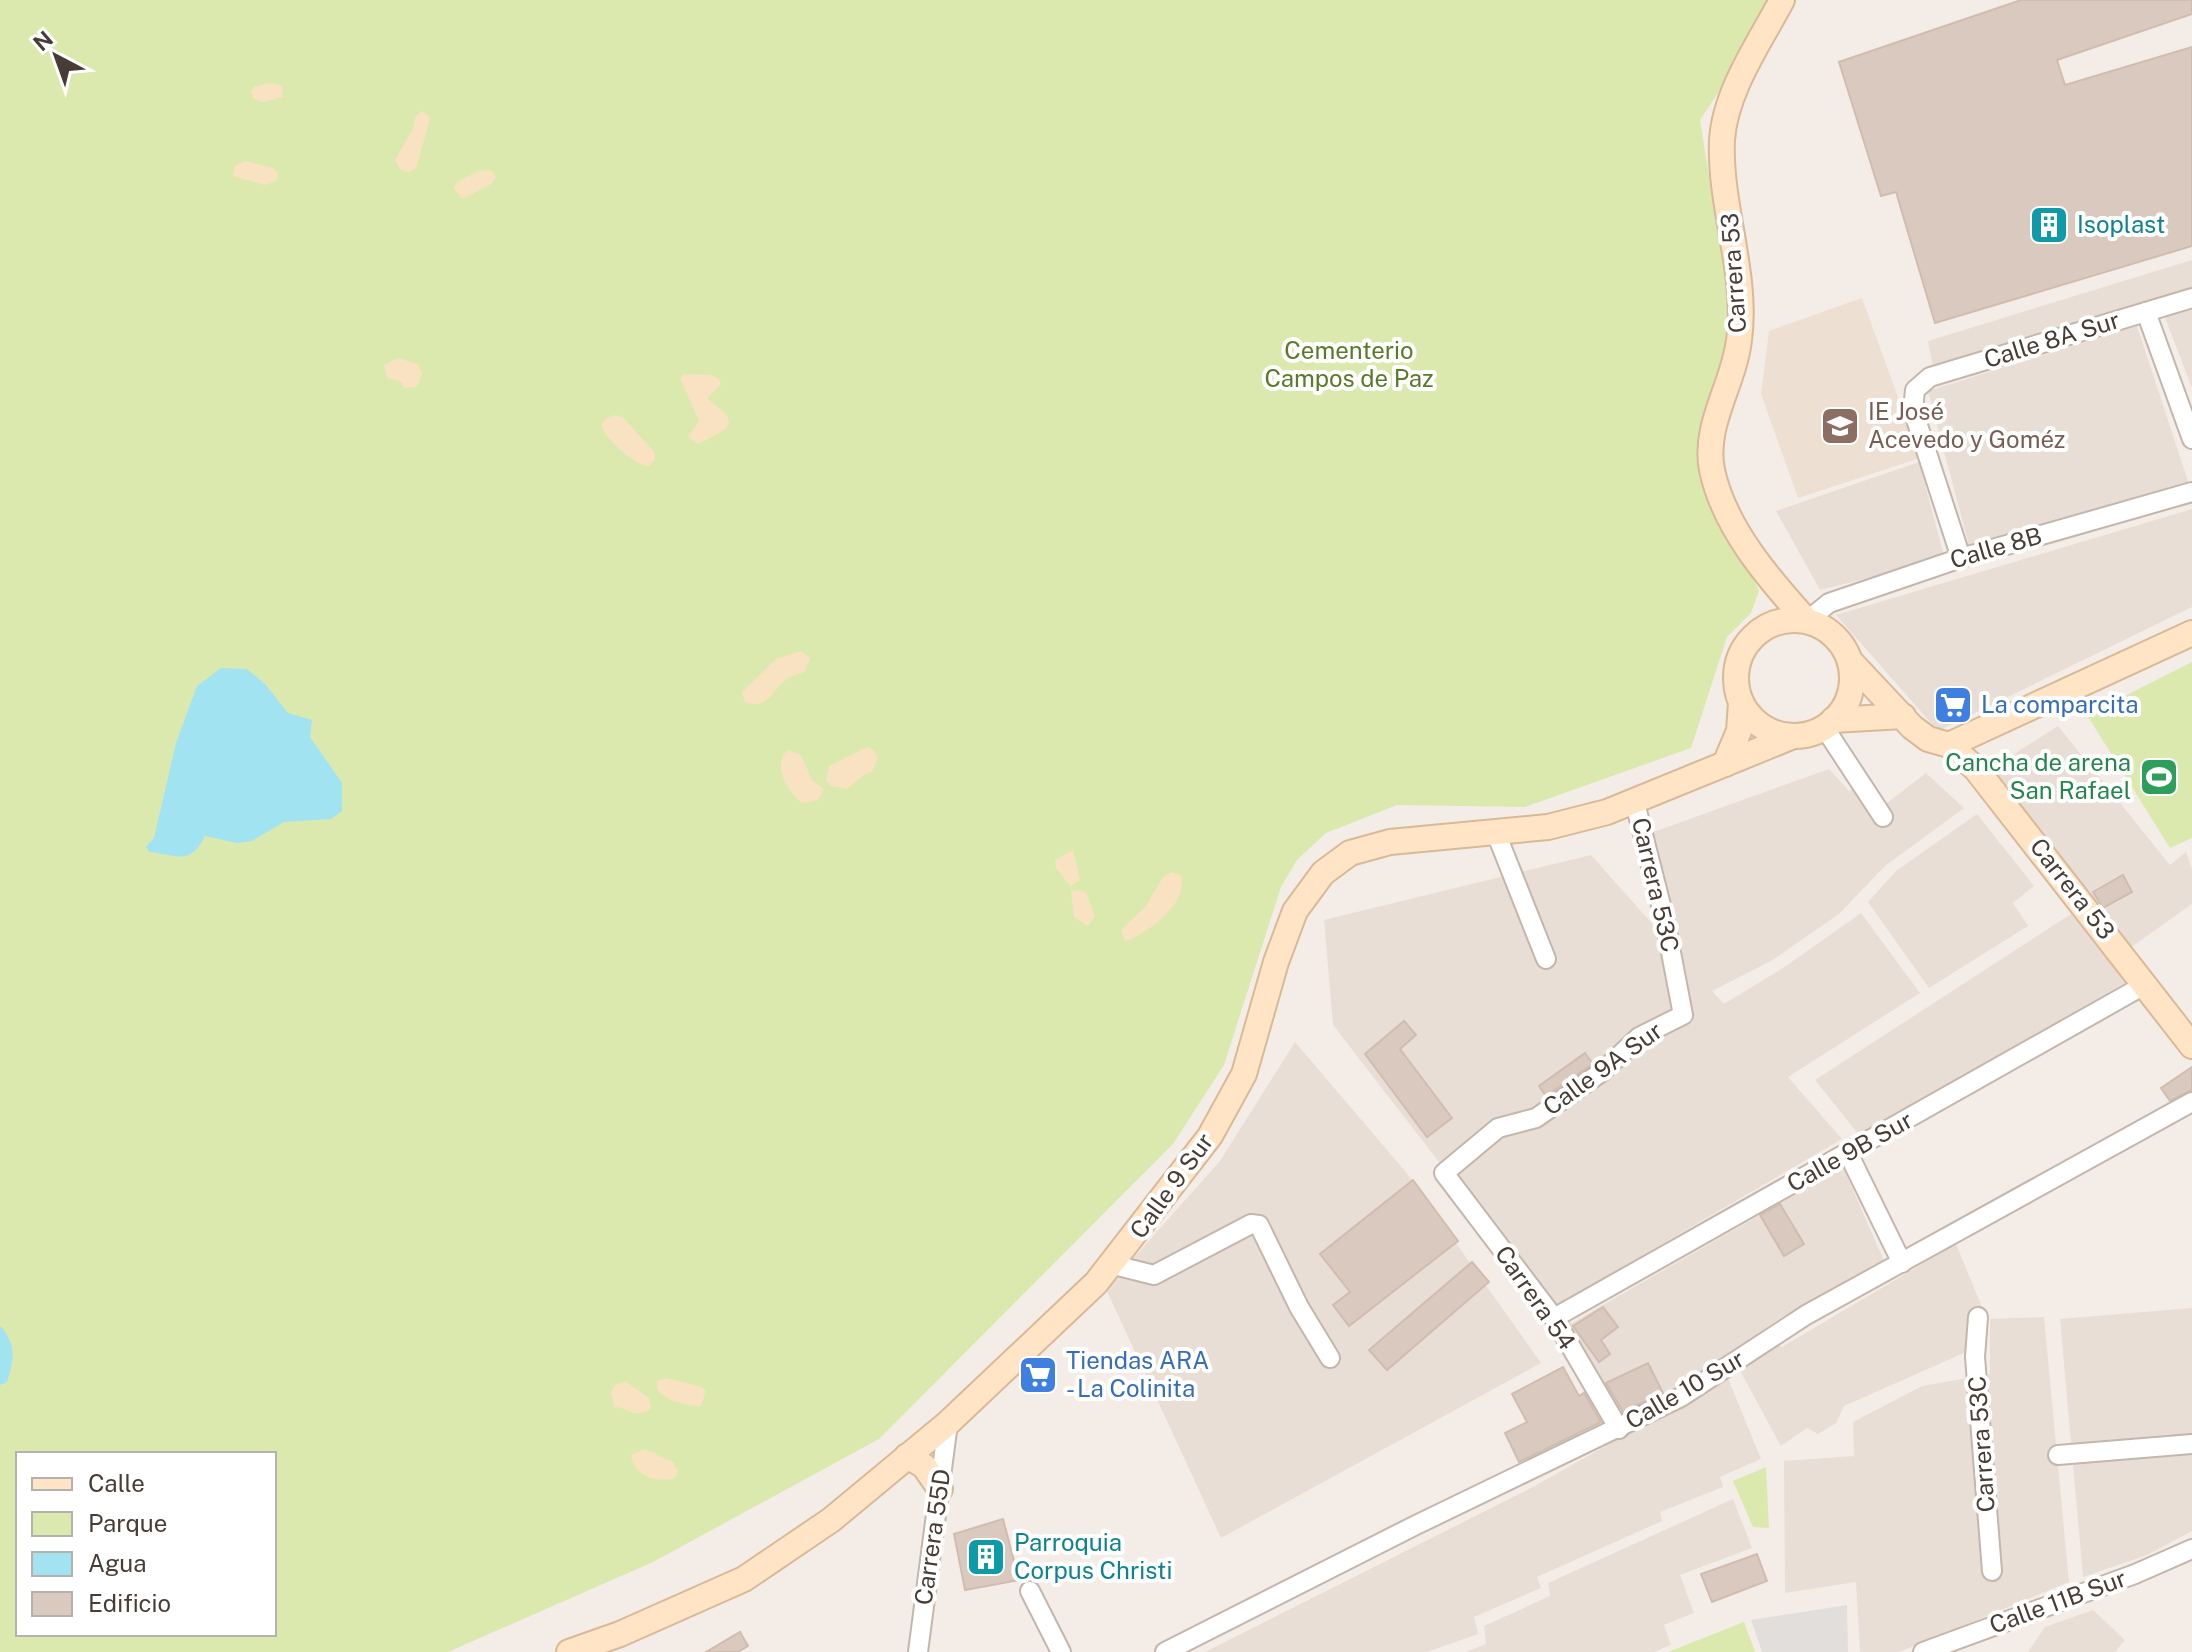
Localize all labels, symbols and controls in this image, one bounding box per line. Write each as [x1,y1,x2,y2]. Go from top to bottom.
north arrow [16,16,96,96]
text: N [28,25,58,56]
building icon: Isoplast [2028,204,2070,246]
place label: Isoplast [2077,210,2165,238]
street label: Carrera 53 [1715,212,1751,334]
street label: Calle 8A Sur [1980,305,2123,373]
park label: Cementerio Campos de Paz [1264,336,1434,392]
place label: IE José Acevedo y Goméz [1868,397,2065,453]
school or university icon: IE José Acevedo y Goméz [1819,405,1861,447]
street label: Calle 8B [1947,521,2045,573]
supermarket icon: La comparcita [1932,684,1974,726]
place label: La comparcita [1981,690,2139,718]
place label: Cancha de arena San Rafael [1945,748,2131,804]
sports icon: Cancha de arena San Rafael [2138,756,2180,798]
street label: Carrera 53C [1627,815,1685,955]
street label: Carrera 53 [2025,832,2121,944]
street label: Calle 9A Sur [1538,1016,1667,1121]
street label: Calle 9B Sur [1782,1105,1917,1197]
street label: Calle 9 Sur [1124,1127,1219,1243]
street label: Carrera 54 [1490,1240,1582,1355]
street label: Calle 10 Sur [1620,1344,1749,1434]
place label: Tiendas ARA - La Colinita [1066,1346,1209,1402]
supermarket icon: Tiendas ARA - La Colinita [1017,1354,1059,1396]
street label: Carrera 53C [1962,1375,2000,1513]
legend [16,1452,276,1636]
street label: Carrera 55D [909,1467,955,1607]
text: Calle [88,1469,145,1497]
text: Parque [88,1509,167,1537]
place label: Parroquia Corpus Christi [1014,1528,1172,1584]
building icon: Parroquia Corpus Christi [965,1536,1007,1578]
text: Agua [88,1549,146,1577]
street label: Calle 11B Sur [1985,1563,2130,1639]
text: Edificio [88,1589,171,1617]

